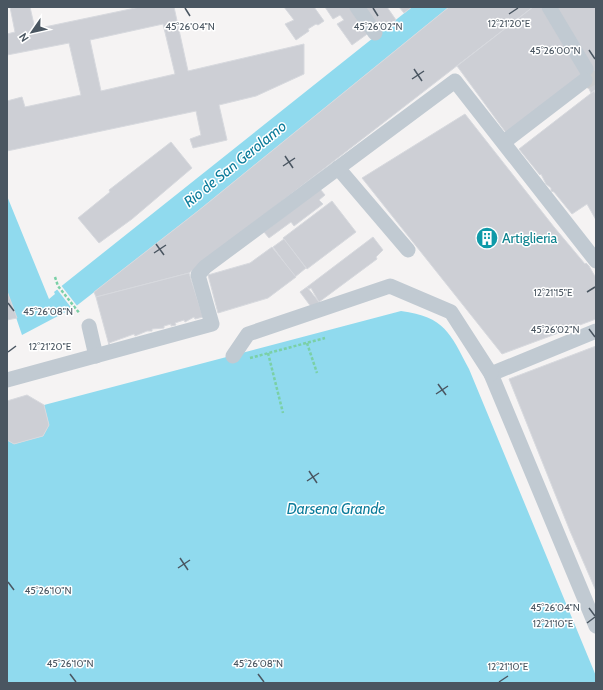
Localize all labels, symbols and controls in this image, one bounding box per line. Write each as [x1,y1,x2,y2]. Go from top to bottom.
north arrow [12,12,52,52]
text: 12°21'20"E [488,17,531,30]
text: 45°26'04"N [165,20,215,33]
text: 45°26'02"N [353,20,403,33]
text: N [16,30,32,45]
text: 45°26'00"N [530,44,580,57]
water label: Rio de San Gerolamo [180,117,290,211]
building icon: Artiglieria [474,225,500,251]
place label: Artiglieria [502,229,558,247]
text: 12°21'15"E [533,286,573,299]
text: 45°26'08"N [23,305,73,318]
text: 45°26'02"N [530,323,580,336]
text: 12°21'20"E [29,340,72,353]
water label: Darsena Grande [287,500,385,518]
text: 45°26'10"N [24,584,72,597]
text: 45°26'04"N [530,601,580,614]
text: 12°21'10"E [533,617,574,630]
text: 45°26'10"N [46,657,94,670]
text: 45°26'08"N [233,657,283,670]
text: 12°21'10"E [488,660,529,673]

